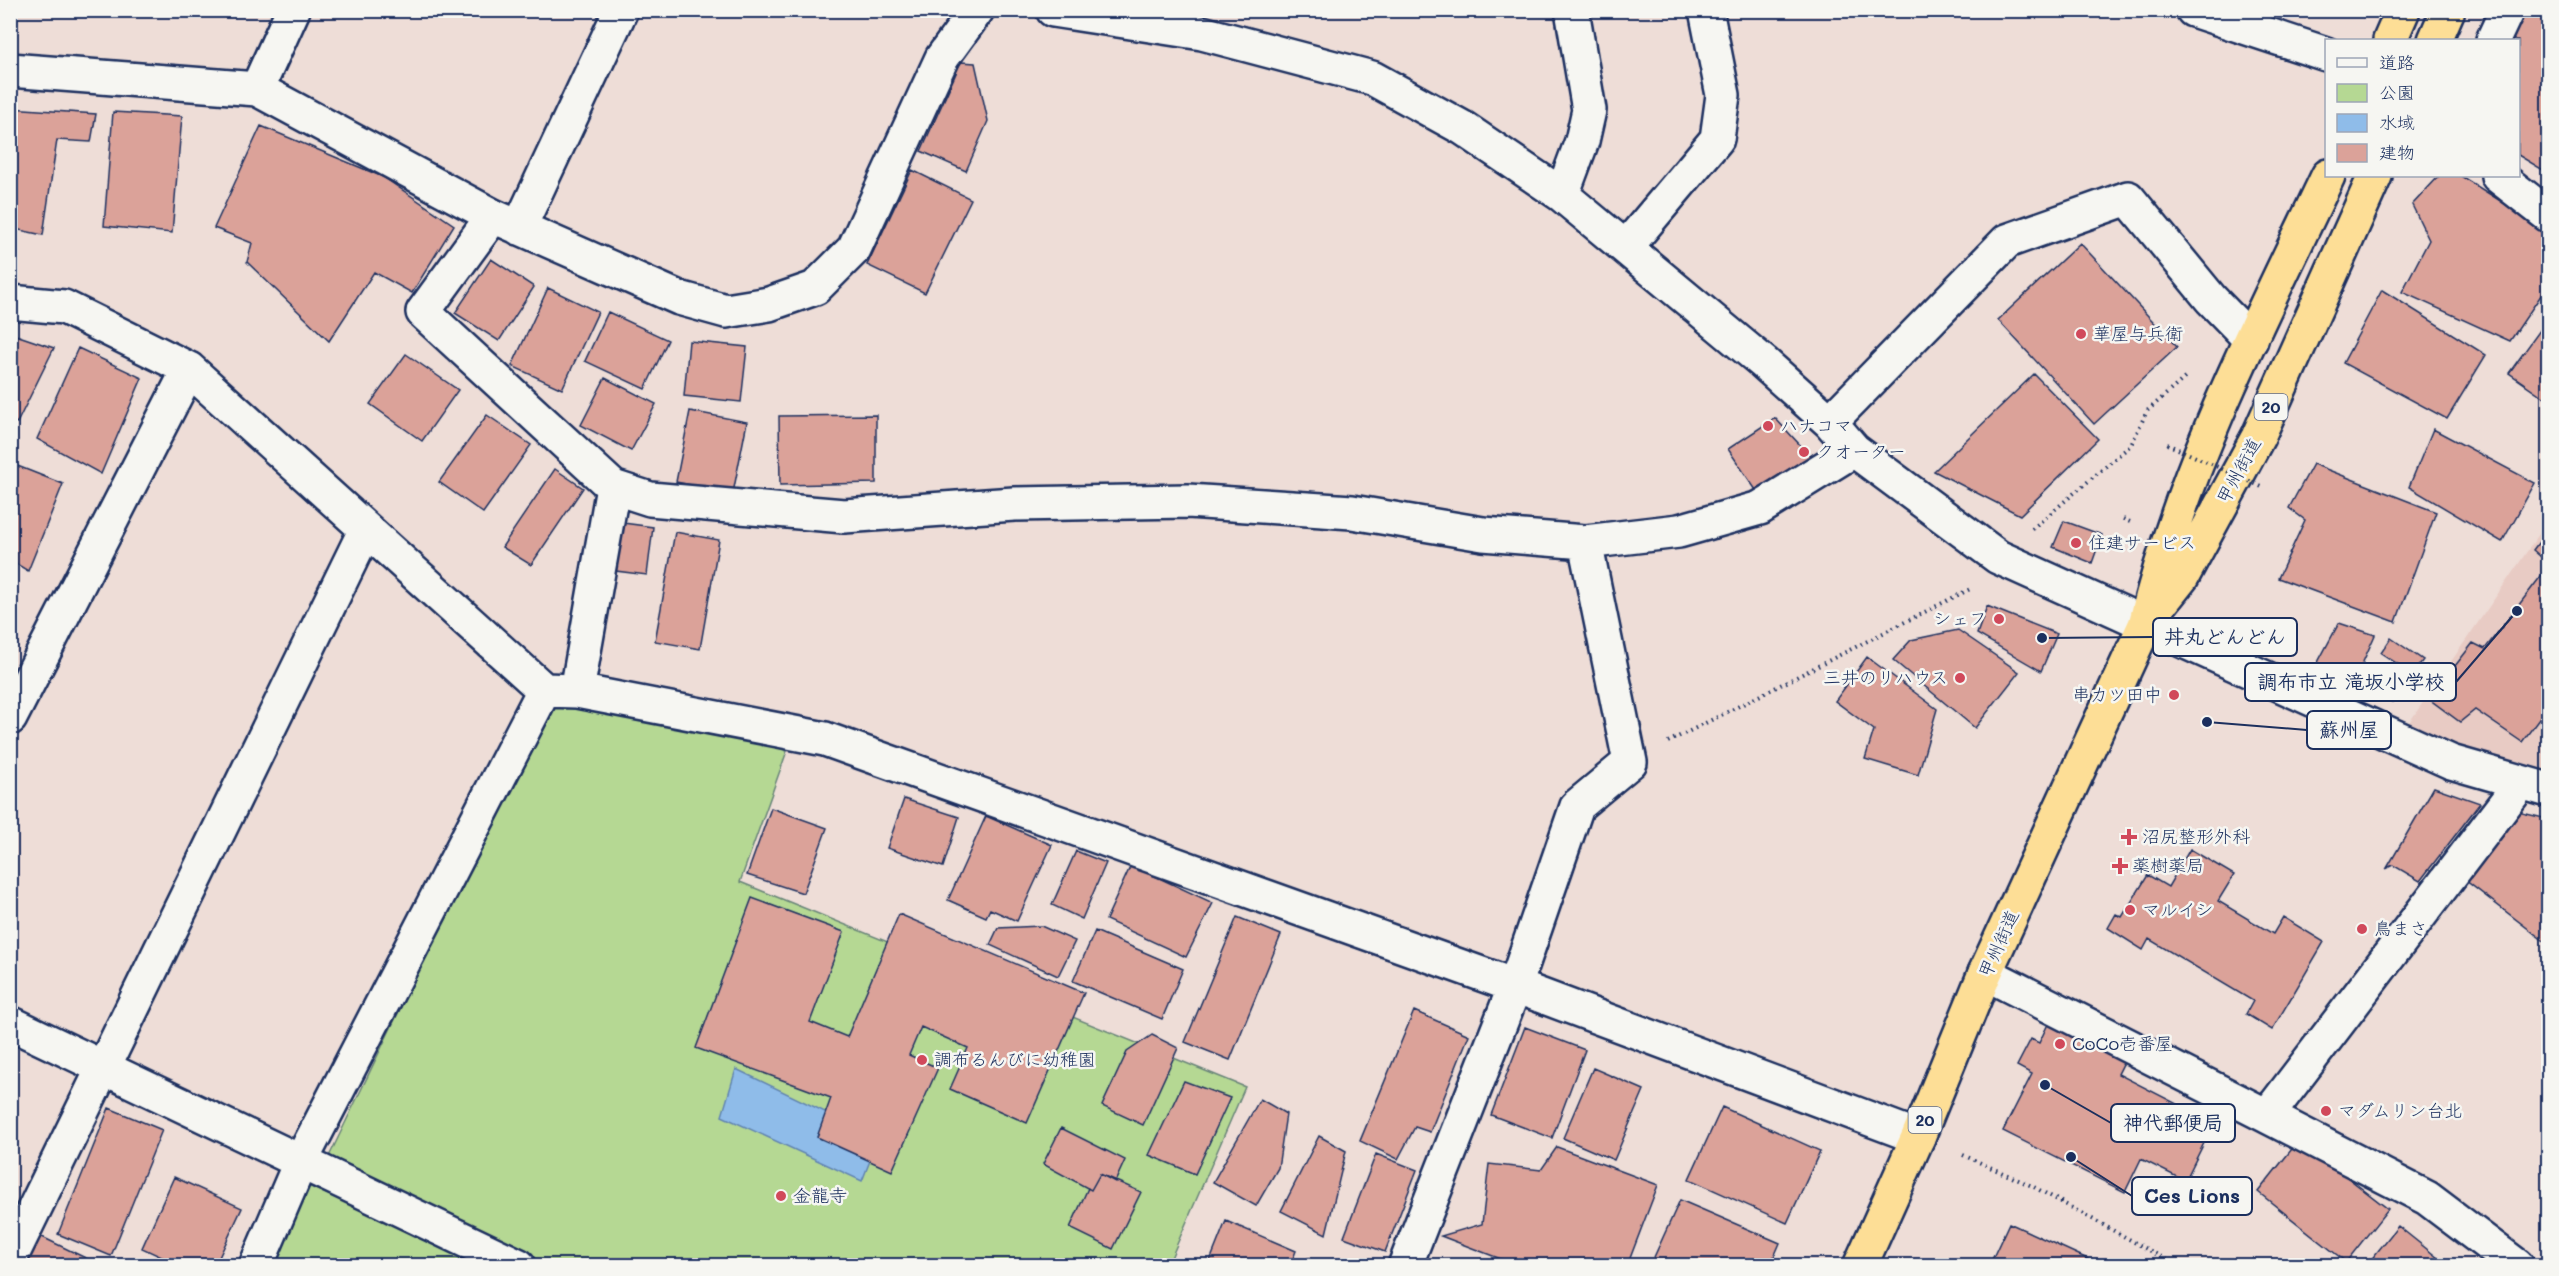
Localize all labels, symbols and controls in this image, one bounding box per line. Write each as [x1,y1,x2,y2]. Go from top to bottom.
legend [2325,39,2520,177]
text: 道路 [2379,50,2415,74]
text: 公園 [2379,80,2415,104]
text: 水域 [2379,110,2415,134]
text: 建物 [2379,140,2415,164]
place label: 華屋与兵衛 [2093,321,2183,345]
marker: 華屋与兵衛 [2074,327,2088,341]
road number: 20 [2254,394,2288,420]
place label: ハナコマ [1780,413,1852,437]
marker: ハナコマ [1761,419,1775,433]
street label: 甲州街道 [2211,433,2266,508]
place label: クオーター [1816,439,1906,463]
marker: クオーター [1797,445,1811,459]
place label: 住建サービス [2088,530,2196,554]
marker: 住建サービス [2069,536,2083,550]
place label: シェフ [1933,606,1987,630]
marker: シェフ [1992,612,2006,626]
callout: 丼丸どんどん [2153,618,2297,656]
text: 丼丸どんどん [2164,623,2286,649]
callout: 調布市立 滝坂小学校 [2245,663,2456,701]
place label: 三井のリハウス [1823,665,1948,689]
text: 調布市立 滝坂小学校 [2257,668,2445,694]
marker: 三井のリハウス [1953,671,1967,685]
place label: 串カツ田中 [2072,682,2162,706]
marker: 串カツ田中 [2167,688,2181,702]
callout: 蘇州屋 [2307,711,2391,749]
text: 蘇州屋 [2319,716,2379,742]
place label: 沼尻整形外科 [2142,824,2250,848]
marker: 沼尻整形外科 [2120,828,2138,846]
place label: 薬樹薬局 [2132,853,2204,877]
marker: 薬樹薬局 [2113,859,2127,873]
place label: マルイシ [2142,897,2213,921]
marker: マルイシ [2123,903,2137,917]
street label: 甲州街道 [1972,906,2024,981]
place label: 鳥まさ [2374,916,2428,940]
marker: 鳥まさ [2355,922,2369,936]
place label: CoCo壱番屋 [2072,1031,2173,1055]
marker: CoCo壱番屋 [2053,1037,2067,1051]
place label: 調布るんびに幼稚園 [934,1047,1096,1071]
marker: 調布るんびに幼稚園 [915,1053,929,1067]
place label: マダムリン台北 [2338,1098,2463,1122]
callout: 神代郵便局 [2111,1104,2235,1142]
marker: マダムリン台北 [2319,1104,2333,1118]
road number: 20 [1908,1107,1942,1133]
text: 神代郵便局 [2123,1109,2223,1135]
callout: Ces Lions [2132,1177,2252,1215]
text: Ces Lions [2144,1182,2240,1208]
place label: 金龍寺 [793,1183,847,1207]
marker: 金龍寺 [774,1189,788,1203]

